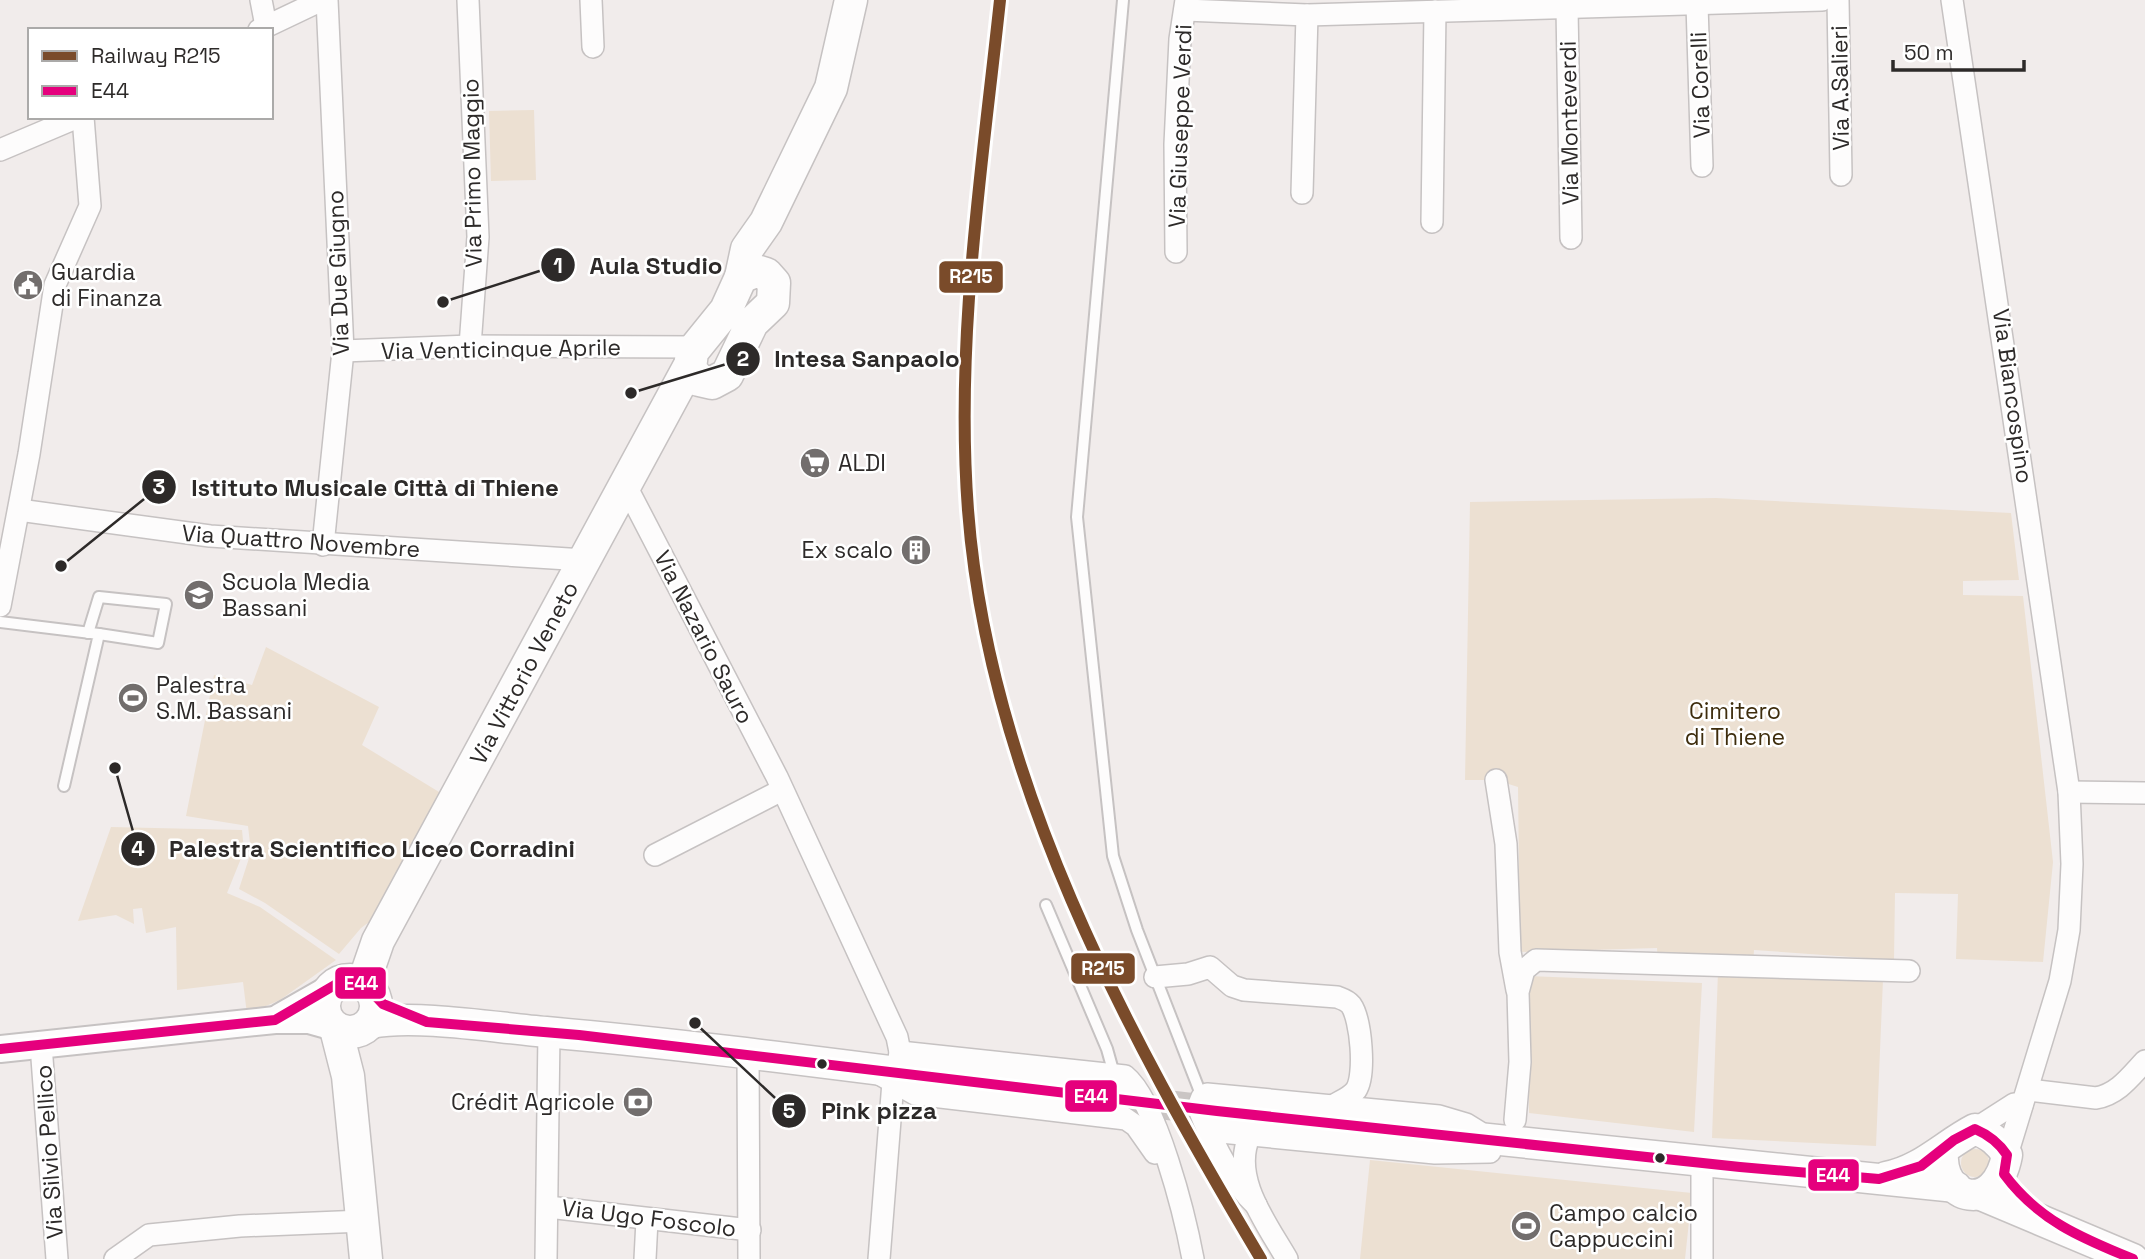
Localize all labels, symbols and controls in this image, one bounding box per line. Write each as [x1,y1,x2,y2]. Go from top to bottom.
street label: Via Giuseppe Verdi [1161,23,1199,229]
street label: Via A.Salieri [1824,25,1856,151]
legend [28,28,273,119]
scale bar [1893,28,2024,72]
street label: Via Corelli [1683,31,1717,139]
text: 50 m [1904,39,1954,66]
street label: Via Monteverdi [1553,41,1585,205]
text: Railway R215 [91,42,221,69]
text: E44 [91,77,129,104]
street label: Via Primo Maggio [455,78,489,268]
street label: Via Due Giugno [320,190,356,356]
callout: Aula Studio [540,243,736,288]
text: Aula Studio [589,250,723,281]
text: 1 [553,252,563,279]
place label: Guardia di Finanza [51,257,162,313]
line badge: R215 [938,260,1004,294]
text: R215 [949,264,993,289]
public building icon: Guardia di Finanza [11,268,45,302]
street label: Via Biancospino [1986,307,2040,485]
street label: Via Venticinque Aprile [381,332,621,366]
callout: Intesa Sanpaolo [725,336,974,381]
text: Intesa Sanpaolo [774,343,960,374]
text: 2 [737,345,749,372]
supermarket icon: ALDI [798,446,832,480]
place label: ALDI [838,448,886,478]
callout: Istituto Musicale Città di Thiene [142,465,573,510]
text: Istituto Musicale Città di Thiene [191,472,559,503]
text: 3 [153,473,165,500]
street label: Via Quattro Novembre [181,518,421,564]
building icon: Ex scalo [899,533,933,567]
place label: Ex scalo [802,535,893,565]
street label: Via Nazario Sauro [647,545,761,729]
place label: Scuola Media Bassani [222,567,370,623]
street label: Via Vittorio Veneto [463,576,585,770]
school or university icon: Scuola Media Bassani [182,578,216,612]
place label: Palestra S.M. Bassani [156,670,292,726]
sports icon: Palestra S.M. Bassani [116,681,150,715]
park label: Cimitero di Thiene [1685,696,1785,752]
callout: Palestra Scientifico Liceo Corradini [120,826,589,871]
text: Palestra Scientifico Liceo Corradini [169,833,575,864]
text: 4 [131,835,145,862]
line badge: R215 [1070,952,1136,985]
text: R215 [1081,956,1125,981]
line badge: E44 [334,966,387,1000]
text: E44 [344,971,378,996]
unlabelled marker [815,1057,829,1071]
street label: Via Silvio Pellico [28,1064,70,1240]
line badge: E44 [1064,1079,1118,1113]
text: E44 [1074,1084,1108,1109]
bank icon: Crédit Agricole [621,1085,655,1119]
place label: Crédit Agricole [451,1087,615,1117]
callout: Pink pizza [772,1088,951,1133]
text: Pink pizza [821,1095,937,1126]
text: 5 [783,1097,795,1124]
unlabelled marker [1653,1151,1667,1165]
line badge: E44 [1807,1158,1860,1192]
text: E44 [1816,1163,1850,1188]
street label: Via Ugo Foscolo [560,1192,738,1244]
place label: Campo calcio Cappuccini [1549,1198,1698,1254]
sports icon: Campo calcio Cappuccini [1509,1209,1543,1243]

